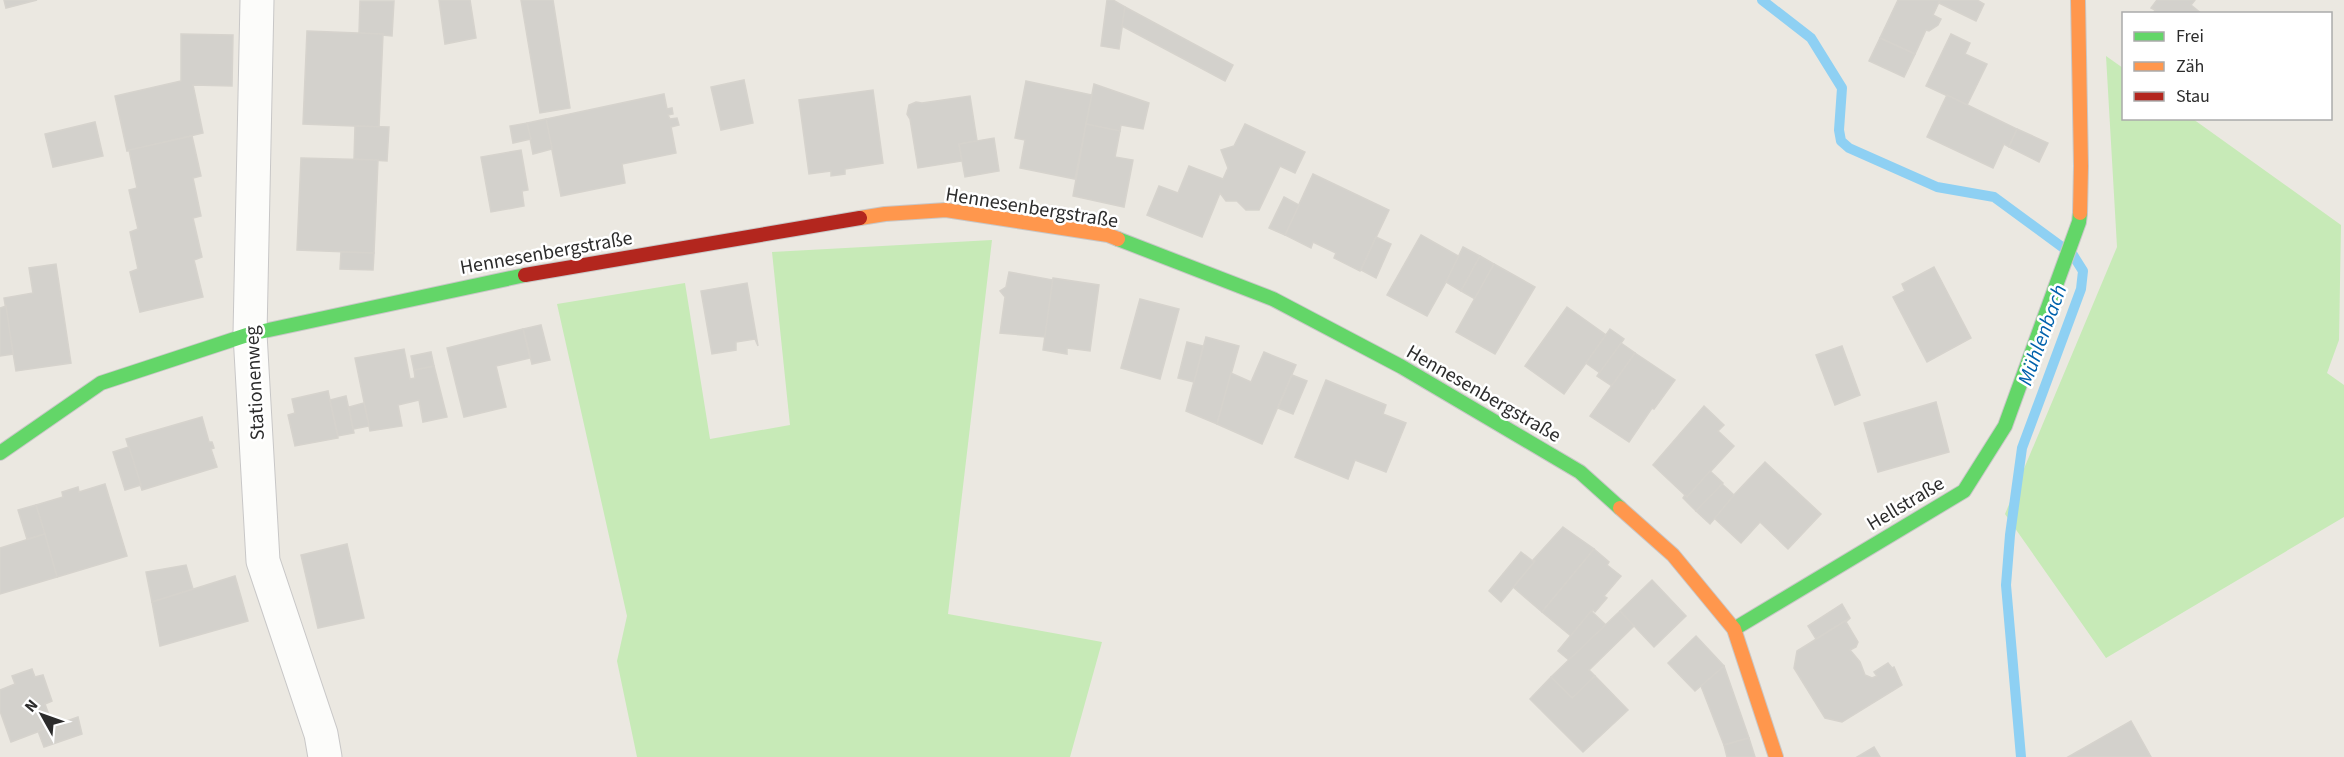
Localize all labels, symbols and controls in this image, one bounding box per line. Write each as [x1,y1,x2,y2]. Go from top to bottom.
legend [2122,12,2332,120]
text: Frei [2176,24,2204,49]
text: Zäh [2176,54,2204,79]
text: Stau [2176,84,2210,109]
street label: Hennesenbergstraße [943,181,1120,235]
street label: Hennesenbergstraße [458,224,635,282]
water label: Mühlenbach [2010,280,2074,390]
street label: Stationenweg [238,325,272,441]
street label: Hennesenbergstraße [1401,338,1566,450]
street label: Hellstraße [1861,470,1950,538]
north arrow [12,685,72,745]
text: N [19,695,43,717]

